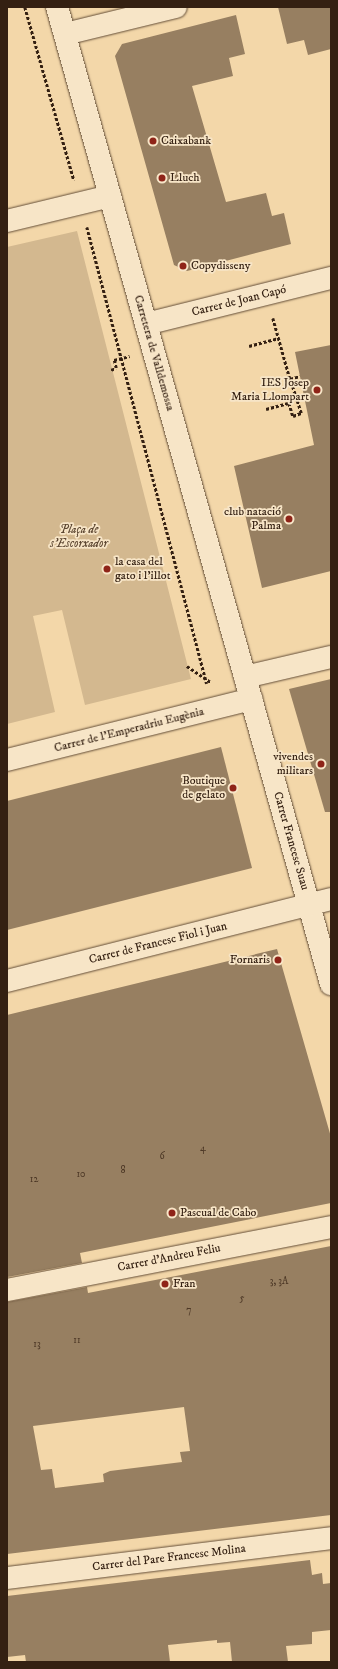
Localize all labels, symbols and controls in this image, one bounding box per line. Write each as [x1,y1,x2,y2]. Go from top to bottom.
place label: Caixabank [161,134,211,148]
marker: Caixabank [148,136,158,146]
place label: Lluch [170,171,200,185]
marker: Lluch [157,173,167,183]
place label: Copydisseny [191,259,250,273]
marker: Copydisseny [178,261,188,271]
street label: Carrer de Joan Capó [190,282,288,320]
street label: Carretera de Valldemossa [131,294,177,412]
place label: IES Josep Maria Llompart [231,376,309,404]
marker: IES Josep Maria Llompart [312,385,322,395]
place label: club natació Palma [224,505,281,533]
marker: club natació Palma [284,514,294,524]
park label: Plaça de s'Escorxador [50,523,108,551]
place label: la casa del gato i l'illot [115,555,170,583]
marker: la casa del gato i l'illot [102,564,112,574]
street label: Carrer de l'Emperadriu Eugènia [53,704,205,756]
place label: vivendes militars [273,750,313,778]
marker: vivendes militars [316,759,326,769]
place label: Boutique de gelato [182,774,225,802]
marker: Boutique de gelato [228,783,238,793]
street label: Carrer Francesc Suau [270,790,312,892]
street label: Carrer de Francesc Fiol i Juan [87,919,229,967]
place label: Fornaris [230,953,270,967]
marker: Fornaris [273,955,283,965]
house number: 4 [200,1143,206,1155]
house number: 6 [159,1151,165,1163]
house number: 8 [120,1165,126,1177]
house number: 10 [76,1169,86,1181]
house number: 12 [30,1174,38,1186]
place label: Pascual de Cabo [180,1206,256,1220]
marker: Pascual de Cabo [167,1208,177,1218]
street label: Carrer d'Andreu Feliu [116,1241,222,1275]
house number: 3, 3A [270,1276,288,1288]
place label: Fran [173,1277,196,1291]
marker: Fran [160,1279,170,1289]
house number: 5 [240,1293,244,1305]
house number: 7 [186,1305,192,1317]
house number: 11 [73,1335,81,1347]
house number: 13 [33,1339,41,1351]
street label: Carrer del Pare Francesc Molina [92,1541,246,1575]

